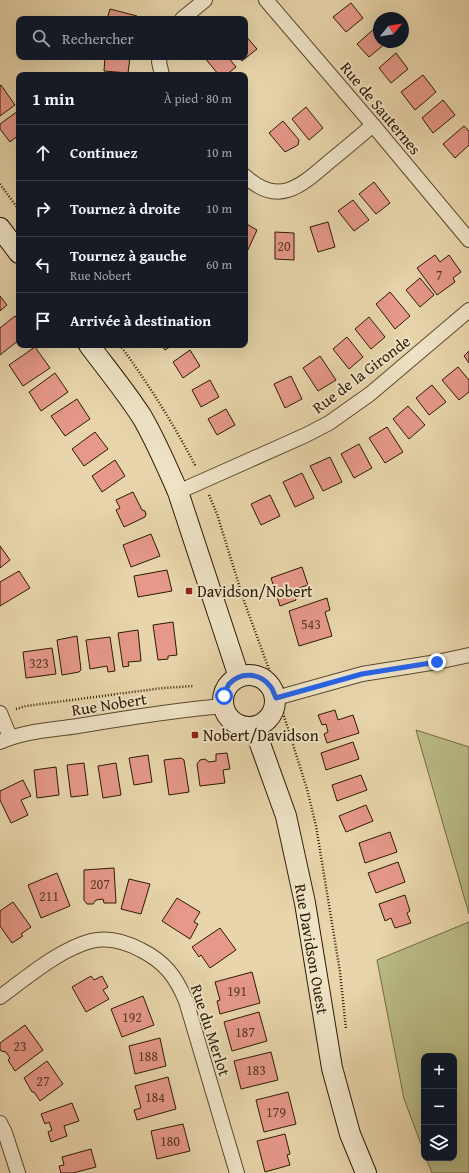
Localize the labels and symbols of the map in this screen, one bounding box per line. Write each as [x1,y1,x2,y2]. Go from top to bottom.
north arrow [373,12,409,48]
street label: Rue de Sauternes [335,56,427,160]
house number: 20 [277,236,291,256]
house number: 7 [436,265,443,285]
street label: Rue de la Gironde [307,329,415,419]
place label: Davidson/Nobert [197,579,313,603]
marker: Davidson/Nobert [184,586,194,596]
house number: 543 [301,614,321,634]
house number: 323 [29,653,49,673]
route end [428,653,446,671]
street label: Rue Nobert [70,686,149,722]
route start [215,687,233,705]
place label: Nobert/Davidson [203,723,319,747]
marker: Nobert/Davidson [190,730,200,740]
house number: 207 [90,874,110,894]
street label: Rue Davidson Ouest [289,882,335,1016]
house number: 211 [39,886,59,906]
street label: Rue du Merlot [185,981,237,1079]
house number: 191 [227,981,247,1001]
house number: 192 [122,1007,142,1027]
house number: 187 [235,1022,255,1042]
house number: 23 [13,1036,27,1056]
house number: 188 [138,1046,158,1066]
house number: 183 [246,1060,266,1080]
house number: 27 [36,1071,50,1091]
house number: 184 [145,1087,165,1107]
house number: 179 [266,1102,286,1122]
house number: 180 [160,1131,180,1151]

